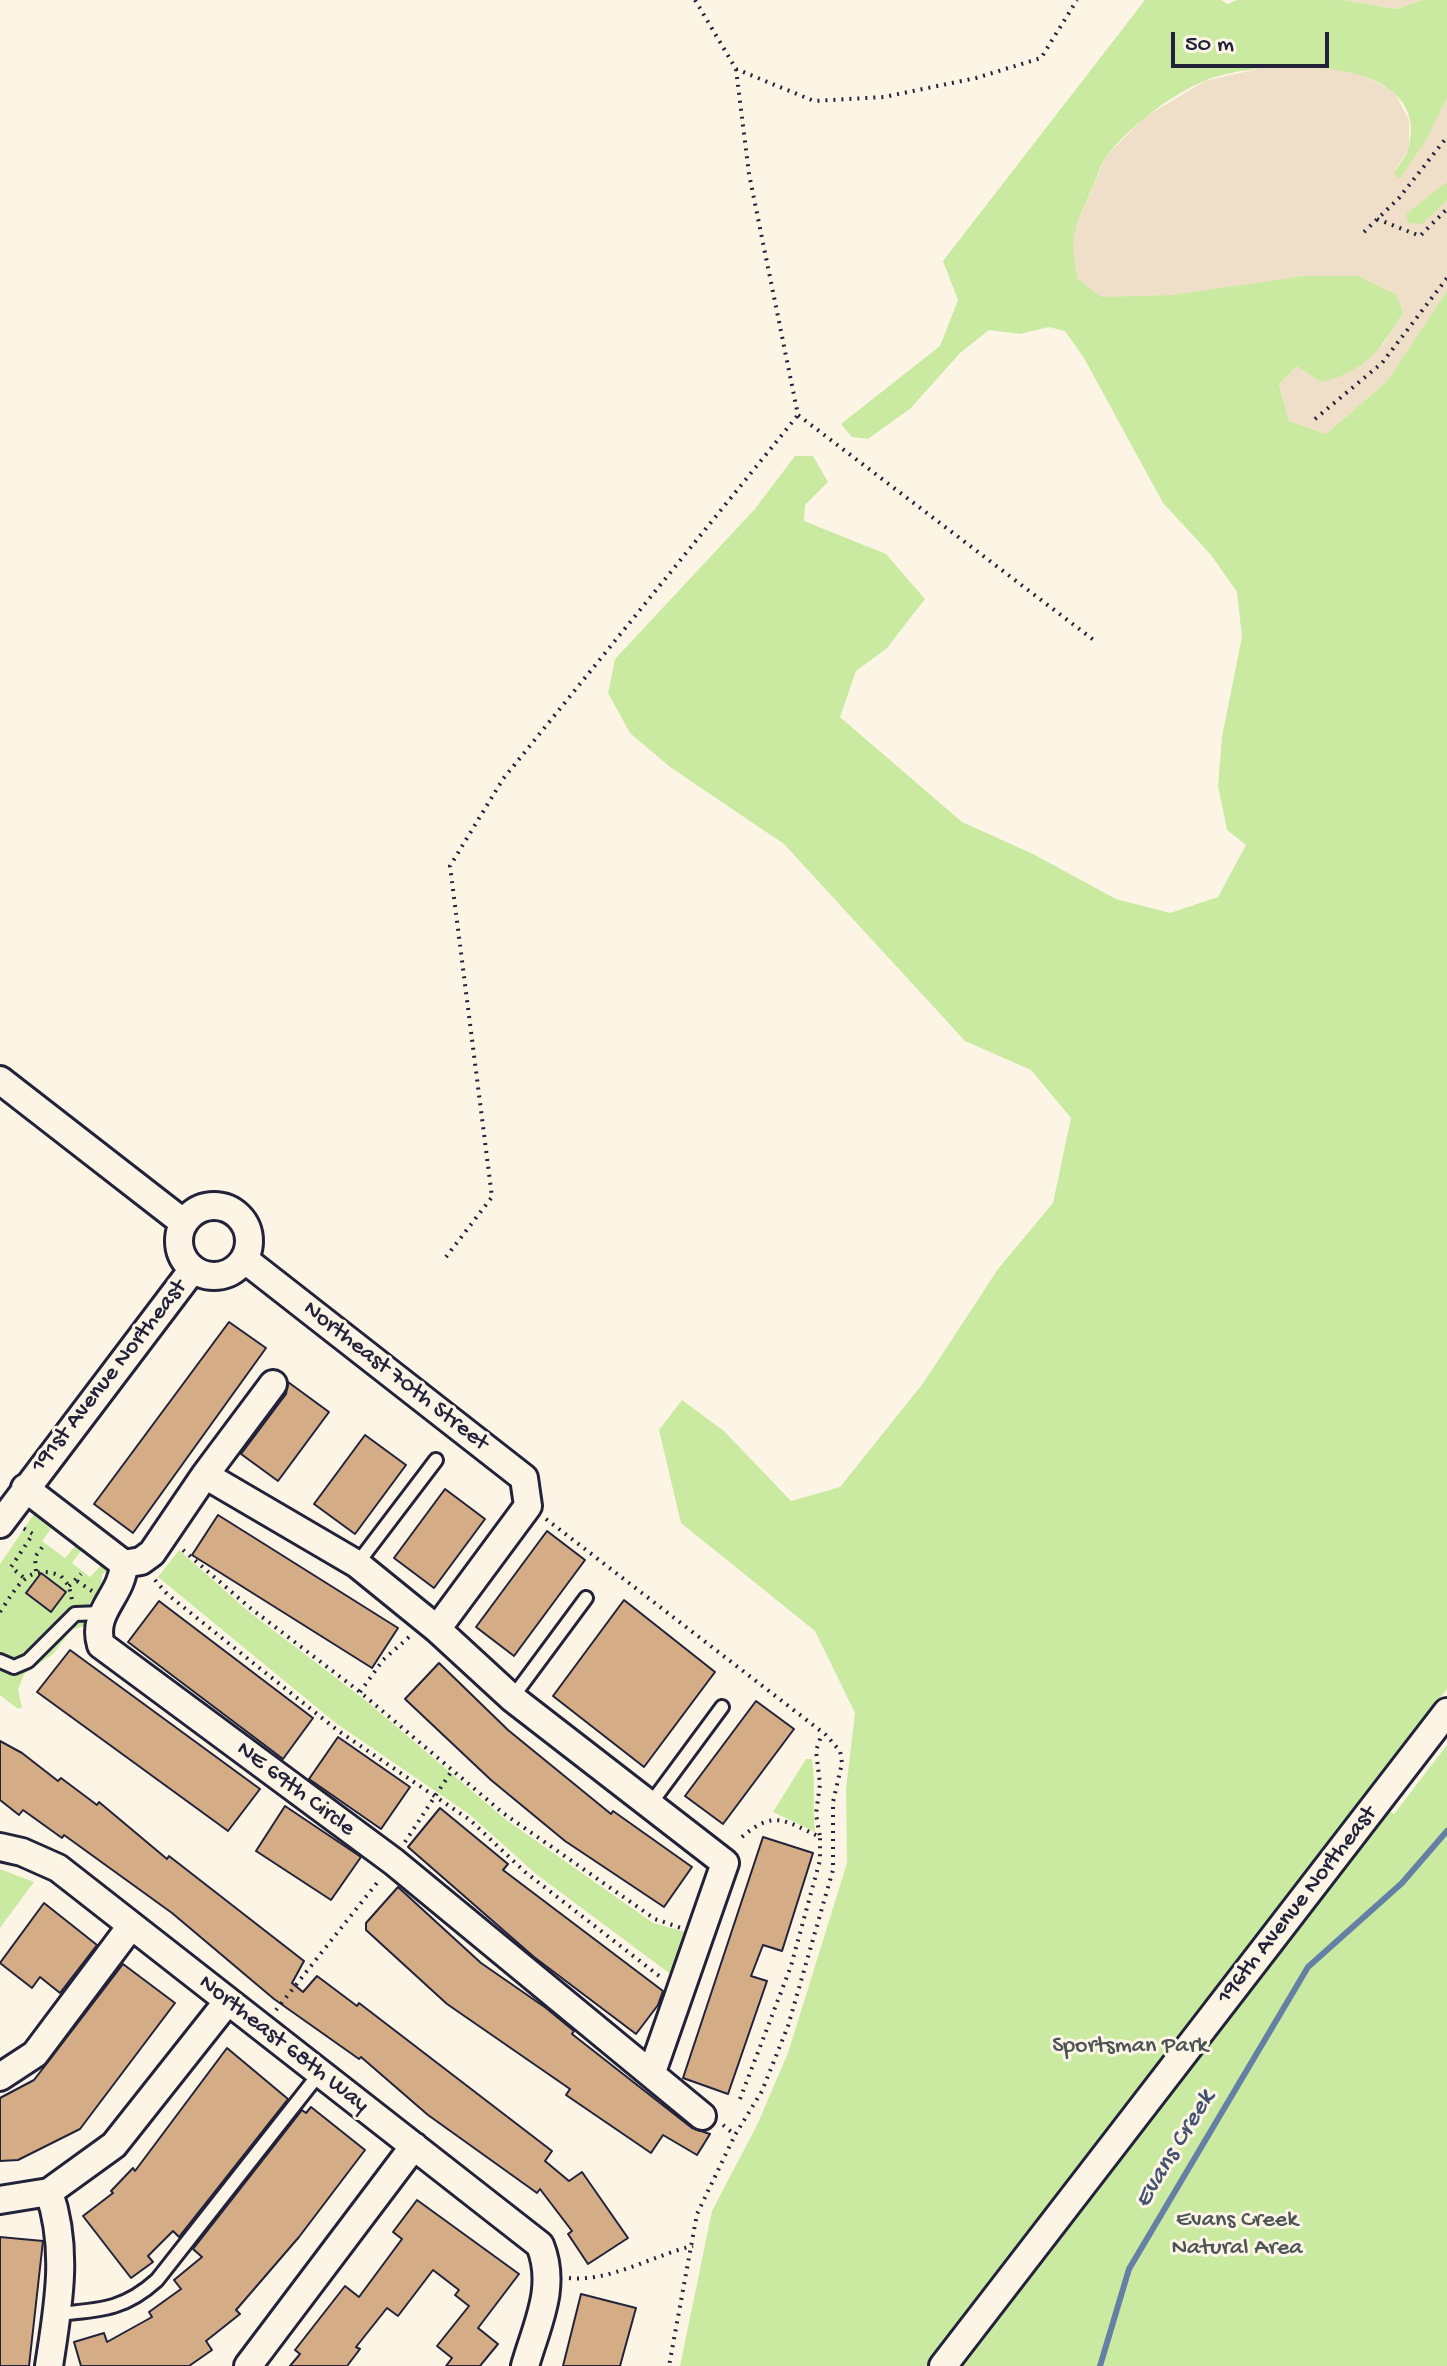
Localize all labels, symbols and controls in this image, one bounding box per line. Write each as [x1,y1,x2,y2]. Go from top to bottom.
scale bar [1175,16,1333,66]
text: 50 m [1185,31,1234,60]
street label: 191st Avenue Northeast [26,1275,194,1479]
street label: Northeast 70th Street [296,1296,494,1458]
street label: NE 69th Circle [230,1736,360,1844]
street label: 196th Avenue Northeast [1212,1801,1384,2011]
street label: Northeast 68th Way [192,1969,374,2121]
park label: Sportsman Park [1052,2033,1208,2061]
water label: Evans Creek [1129,2085,1223,2215]
park label: Evans Creek Natural Area [1171,2207,1303,2263]

